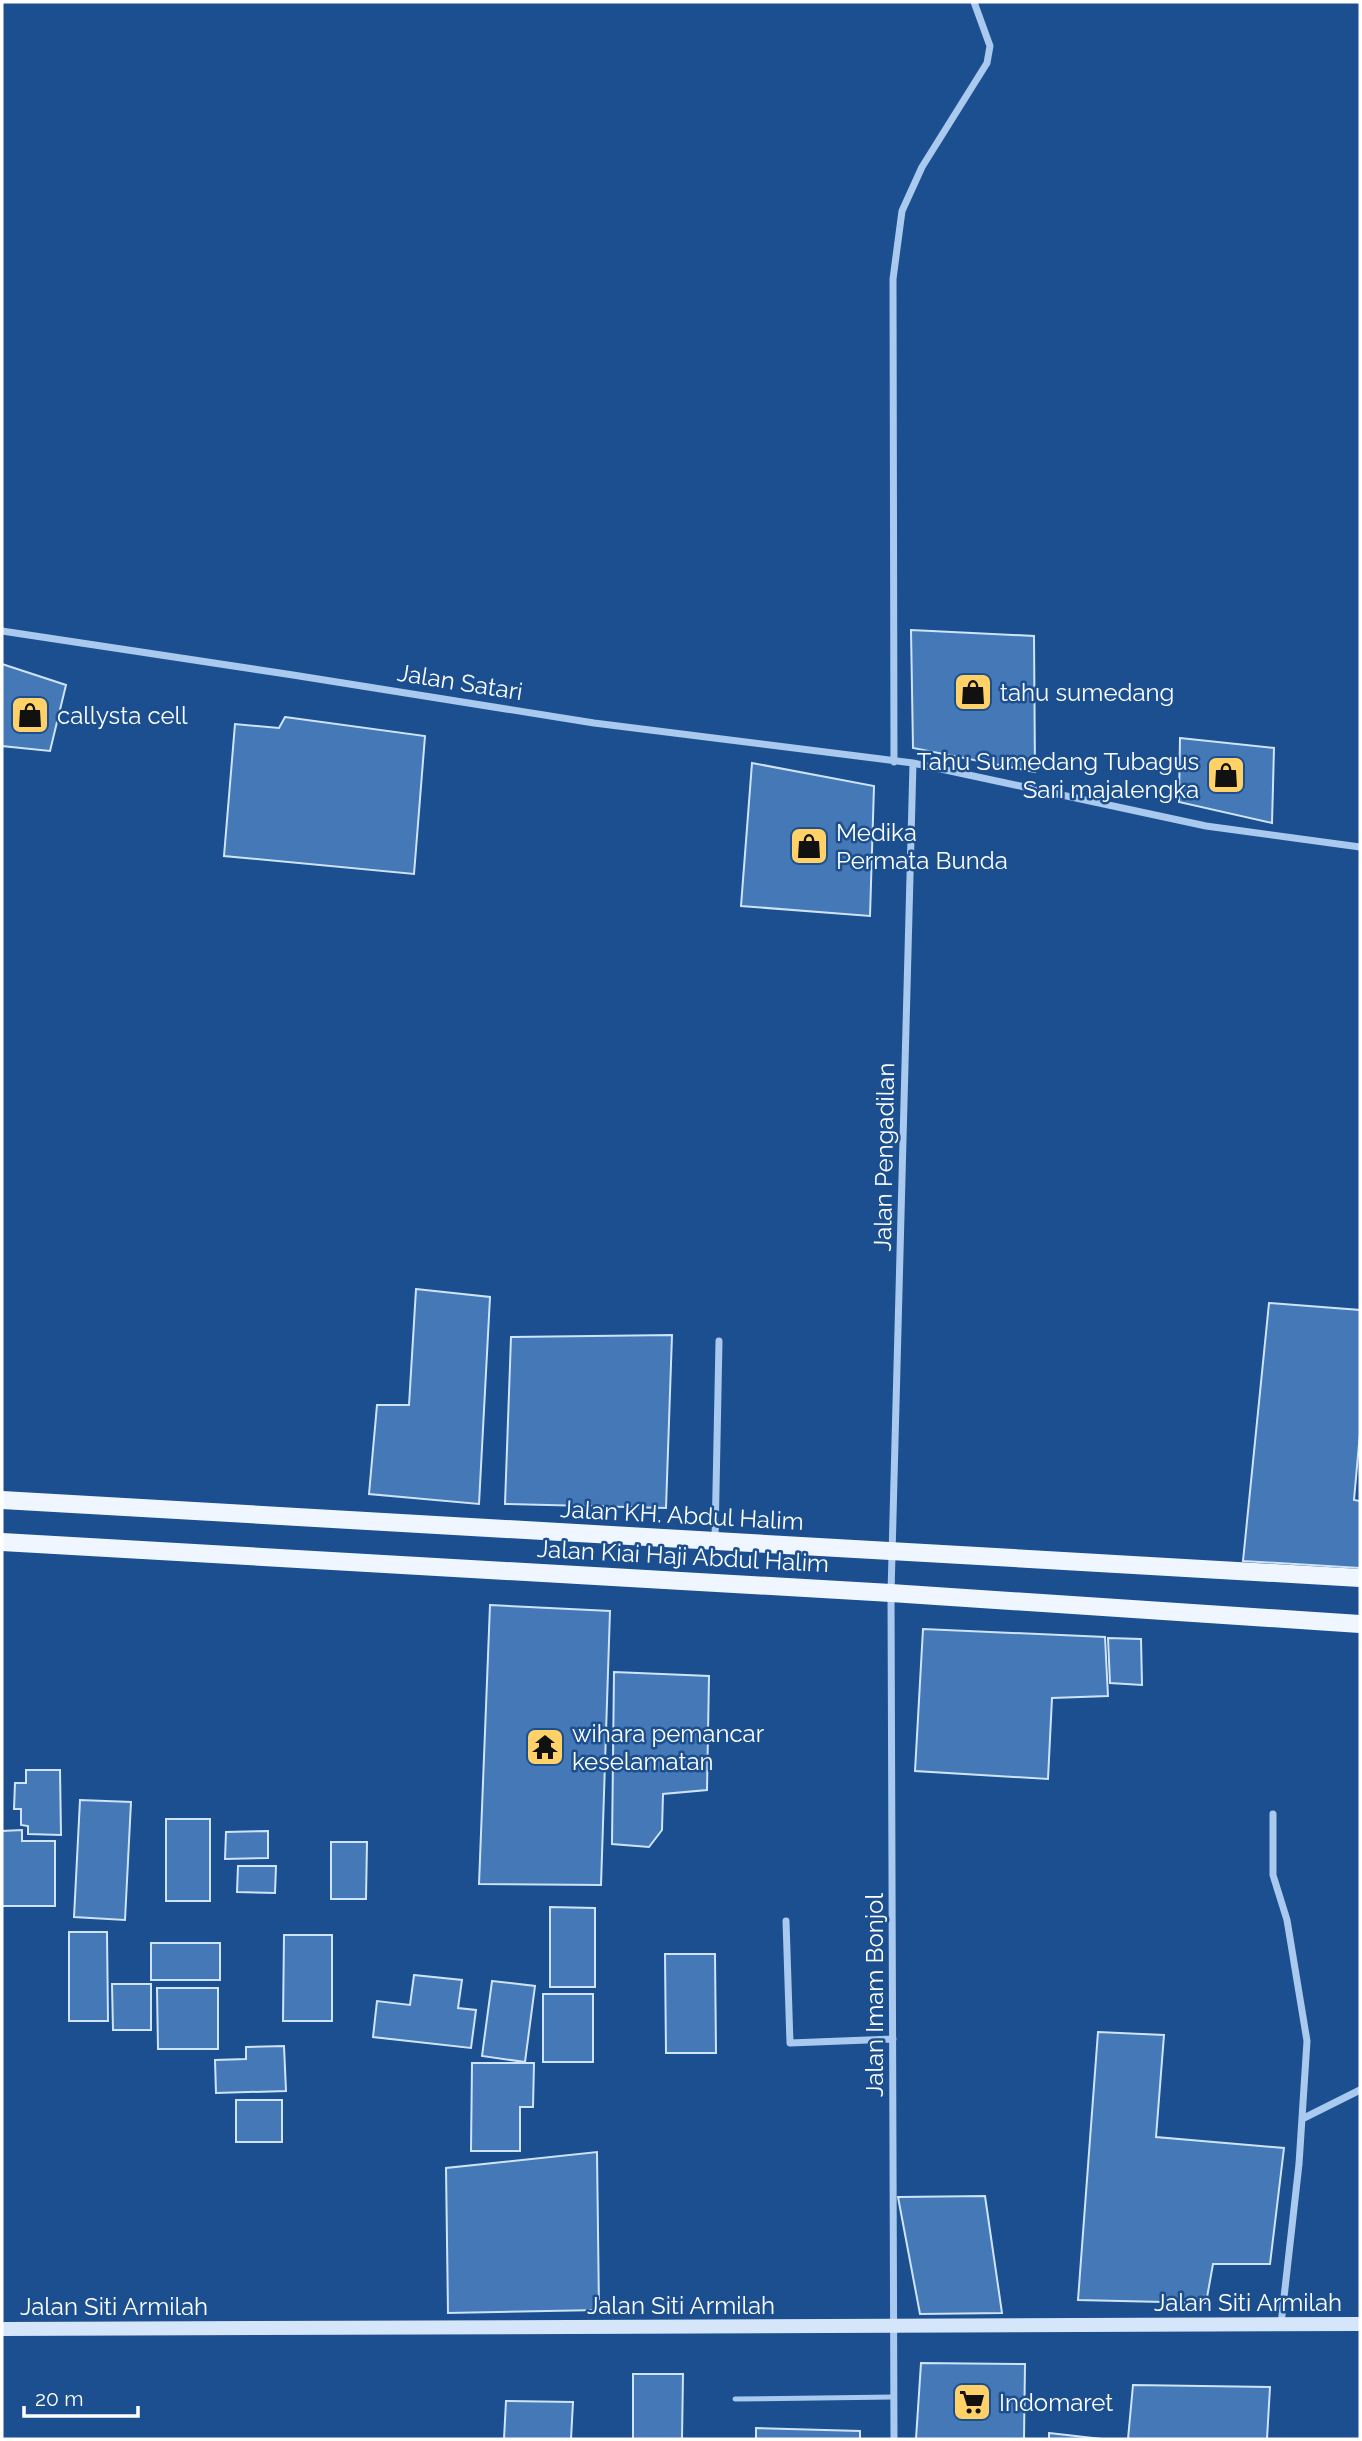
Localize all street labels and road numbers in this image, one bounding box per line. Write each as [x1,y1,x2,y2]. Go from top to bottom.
street label: Jalan Satari [395,658,525,706]
street label: Jalan Pengadilan [868,1062,900,1252]
street label: Jalan KH. Abdul Halim [559,1494,805,1536]
street label: Jalan Kiai Haji Abdul Halim [536,1534,830,1578]
street label: Jalan Imam Bonjol [860,1893,889,2097]
street label: Jalan Siti Armilah [1154,2288,1342,2317]
street label: Jalan Siti Armilah [587,2291,775,2320]
street label: Jalan Siti Armilah [20,2292,208,2321]

